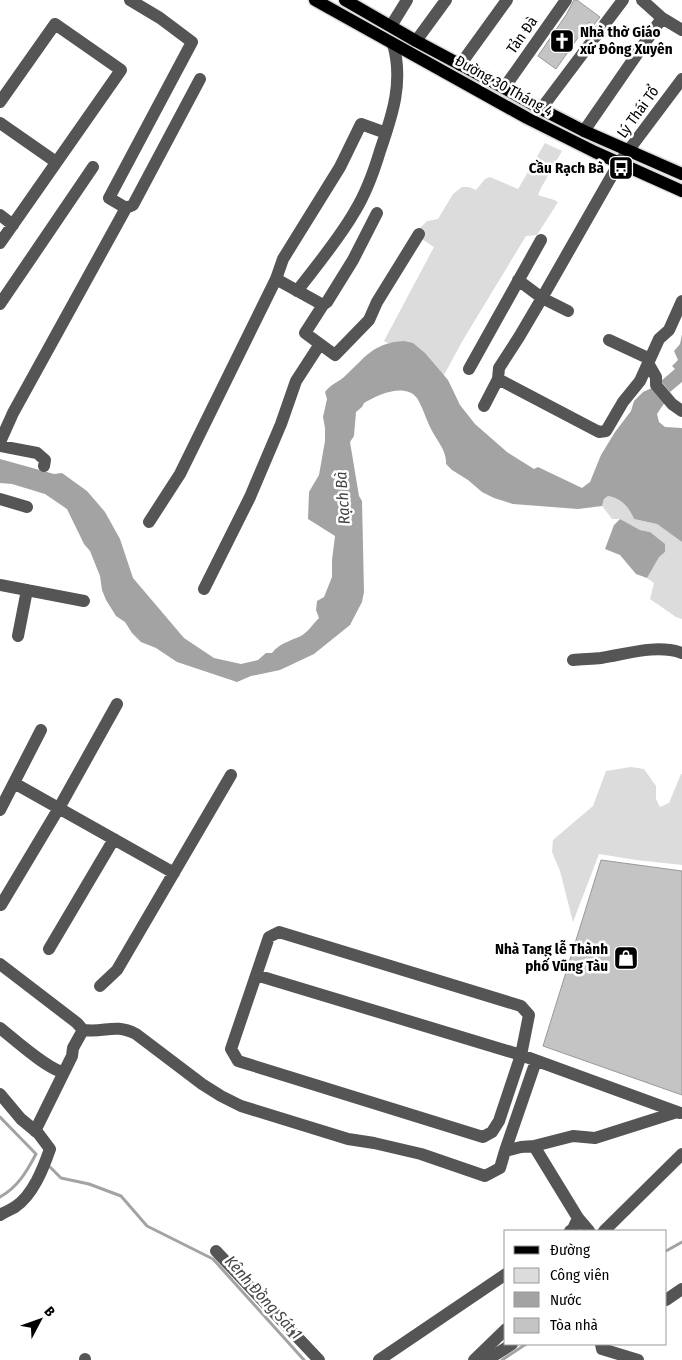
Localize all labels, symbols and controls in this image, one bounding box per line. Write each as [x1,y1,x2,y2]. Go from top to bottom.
street label: Tản Đà [503,13,541,57]
place label: Nhà thờ Giáo xứ Đông Xuyên [579,23,673,58]
church icon: Nhà thờ Giáo xứ Đông Xuyên [549,28,575,54]
street label: Đường 30 Tháng 4 [452,52,556,120]
street label: Lý Thái Tổ [613,83,663,141]
bus stop icon: Cầu Rạch Bà [608,155,634,181]
place label: Cầu Rạch Bà [529,159,605,177]
water label: Rạch Bà [331,471,354,525]
place label: Nhà Tang lễ Thành phố Vũng Tàu [495,939,608,975]
shop icon: Nhà Tang lễ Thành phố Vũng Tàu [613,945,639,971]
legend [504,1230,667,1345]
text: Đường [550,1241,590,1259]
water label: Kênh Đồng Sát 1 [221,1251,307,1343]
text: Công viên [550,1266,609,1284]
text: Nước [550,1291,582,1309]
north arrow [15,1295,65,1345]
text: B [40,1303,59,1320]
text: Tòa nhà [550,1316,598,1334]

